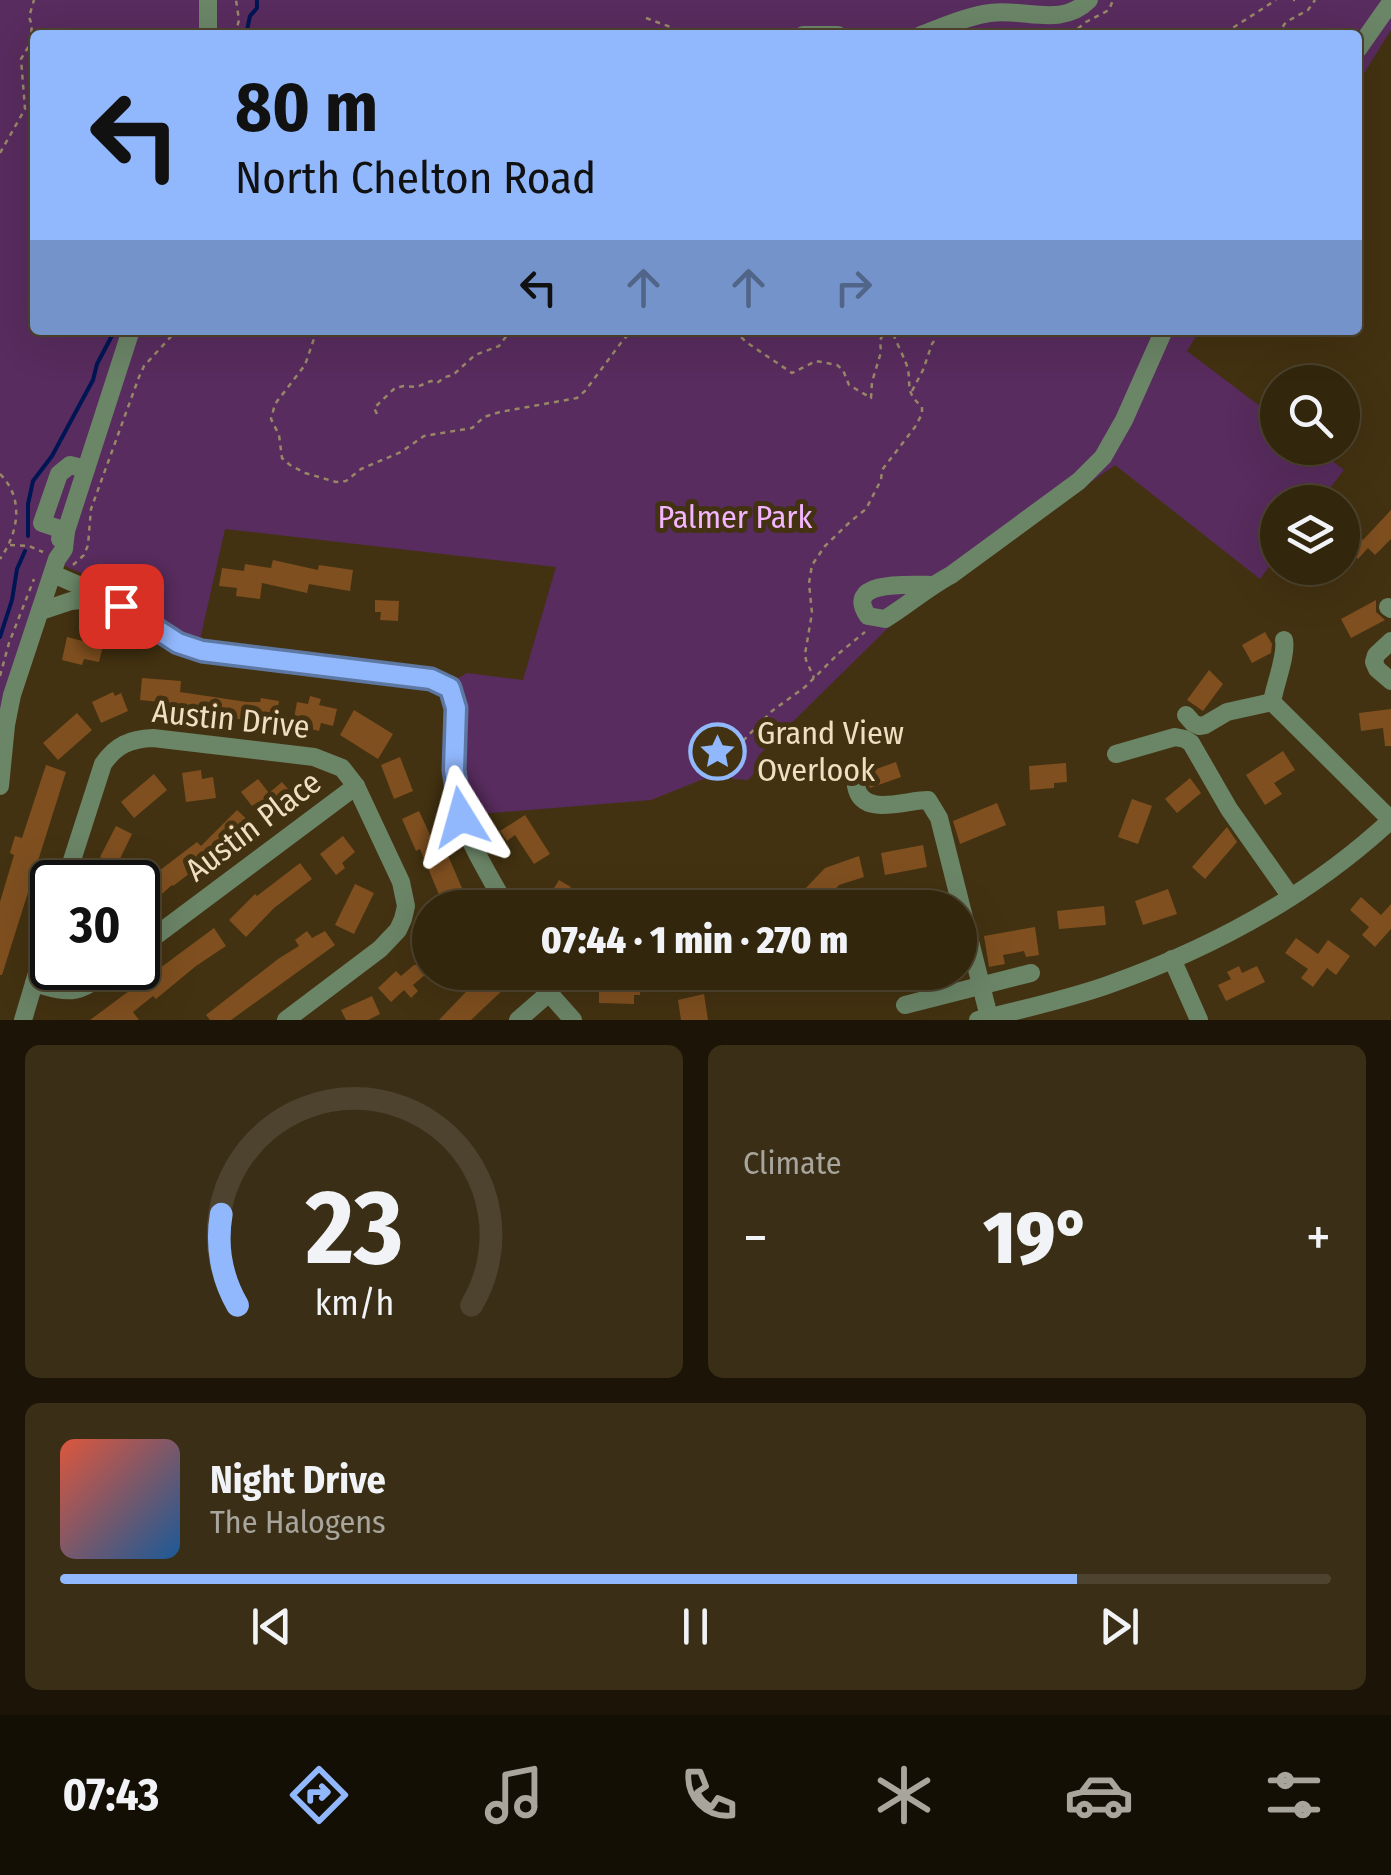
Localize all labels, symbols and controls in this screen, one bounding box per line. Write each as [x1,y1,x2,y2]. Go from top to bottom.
text: 80 m [235,66,378,150]
icon: left [70,70,200,200]
text: North Chelton Road [235,151,596,205]
icon: left [511,260,566,315]
icon: ahead [616,260,671,315]
icon: ahead [721,260,776,315]
icon: right [826,260,881,315]
map controls [1260,365,1360,585]
button: search [1260,365,1360,465]
button: layers [1260,485,1360,585]
park label: Palmer Park [658,498,812,536]
pin [79,564,164,649]
icon: arrive [94,579,149,634]
street label: Austin Drive [151,692,311,746]
place label: Grand View Overlook [757,714,904,789]
place icon: Grand View Overlook [688,721,748,781]
street label: Austin Place [178,763,328,889]
position arrow [409,765,513,869]
speed limit sign: 30 [30,860,160,990]
text: 07:44 · 1 min · 270 m [541,917,848,963]
text: Climate [743,1144,842,1182]
text: 23 [304,1166,403,1291]
text: 19° [983,1193,1090,1283]
text: − [743,1205,768,1271]
text: + [1306,1205,1331,1271]
text: km/h [314,1282,394,1324]
text: Night Drive [210,1457,386,1503]
text: The Halogens [210,1503,386,1541]
icon: previous [244,1599,299,1654]
icon: pause [668,1599,723,1654]
icon: next [1092,1599,1147,1654]
icon: directions [284,1760,354,1830]
icon: music [479,1760,549,1830]
icon: phone [674,1760,744,1830]
icon: climate [869,1760,939,1830]
icon: car [1064,1760,1134,1830]
icon: filters [1259,1760,1329,1830]
text: 07:43 [62,1768,159,1822]

